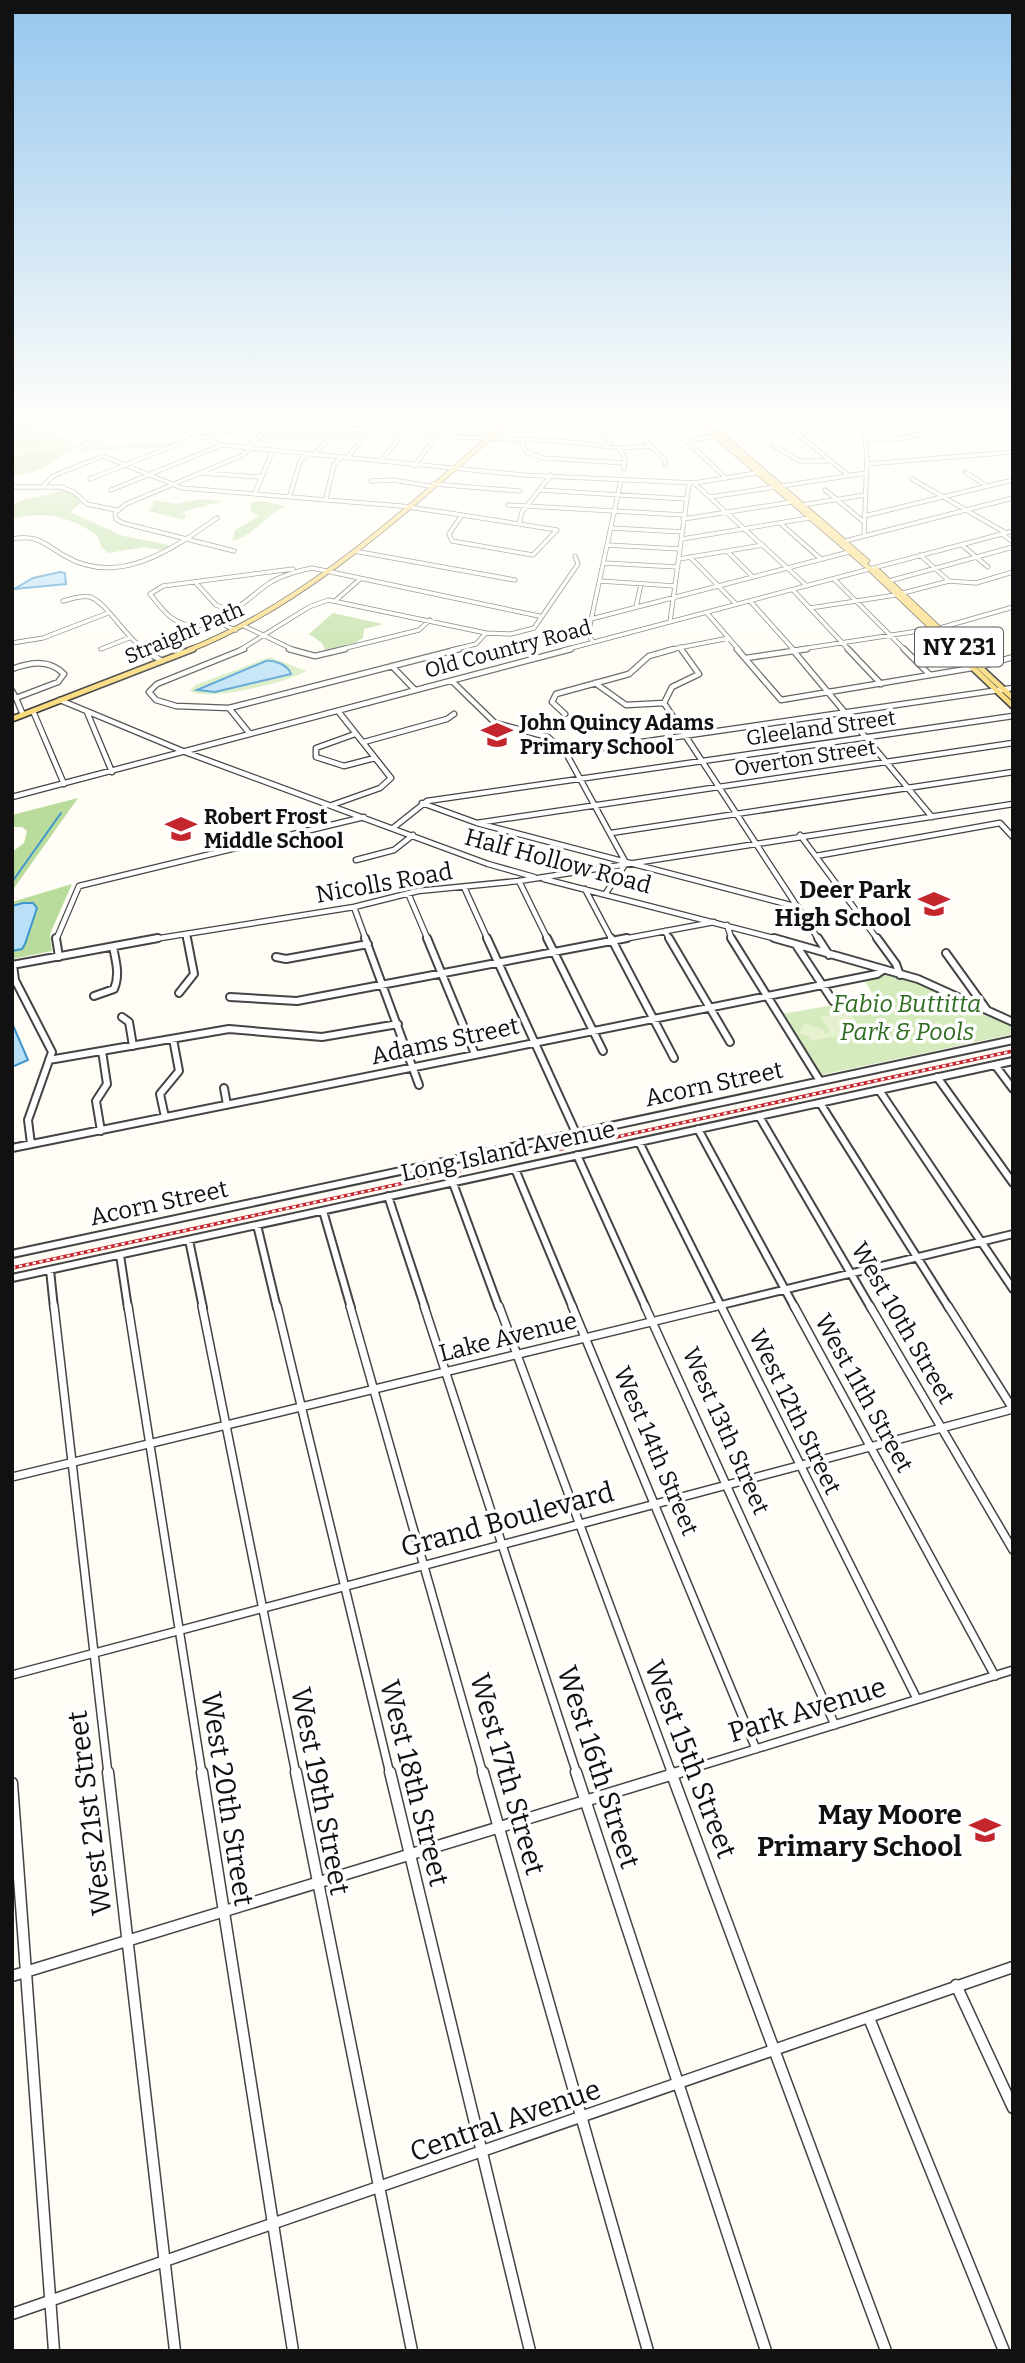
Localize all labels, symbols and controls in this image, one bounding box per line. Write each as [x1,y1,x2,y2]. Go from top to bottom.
street label: Straight Path [121,596,247,670]
street label: Old Country Road [422,614,594,684]
road number: NY 231 [915,628,1003,666]
street label: Gleeland Street [745,705,898,751]
place label: John Quincy Adams Primary School [519,710,714,760]
school or university icon: John Quincy Adams Primary School [480,718,514,752]
street label: Overton Street [732,734,878,782]
place label: Robert Frost Middle School [204,804,344,854]
school or university icon: Robert Frost Middle School [164,812,198,846]
street label: Half Hollow Road [462,823,654,899]
street label: Nicolls Road [313,857,455,909]
place label: Deer Park High School [775,876,912,932]
school or university icon: Deer Park High School [917,887,951,921]
park label: Fabio Buttitta Park & Pools [833,990,981,1046]
street label: Adams Street [368,1012,522,1070]
street label: Acorn Street [642,1056,786,1112]
street label: Long Island Avenue [398,1115,618,1187]
street label: Acorn Street [87,1175,231,1231]
street label: West 10th Street [845,1237,961,1409]
street label: Lake Avenue [436,1306,580,1368]
street label: West 11th Street [809,1309,919,1477]
street label: West 12th Street [743,1325,847,1499]
street label: West 13th Street [677,1343,776,1519]
street label: West 14th Street [608,1362,704,1540]
street label: Grand Boulevard [397,1475,617,1564]
street label: West 15th Street [638,1656,743,1863]
street label: West 16th Street [550,1662,647,1872]
street label: West 17th Street [463,1670,552,1879]
street label: Park Avenue [724,1670,890,1749]
street label: West 18th Street [373,1677,456,1889]
street label: West 19th Street [284,1685,357,1898]
street label: West 20th Street [194,1690,261,1908]
street label: West 21st Street [61,1709,118,1917]
place label: May Moore Primary School [757,1798,962,1863]
school or university icon: May Moore Primary School [968,1813,1002,1847]
street label: Central Avenue [406,2072,605,2169]

